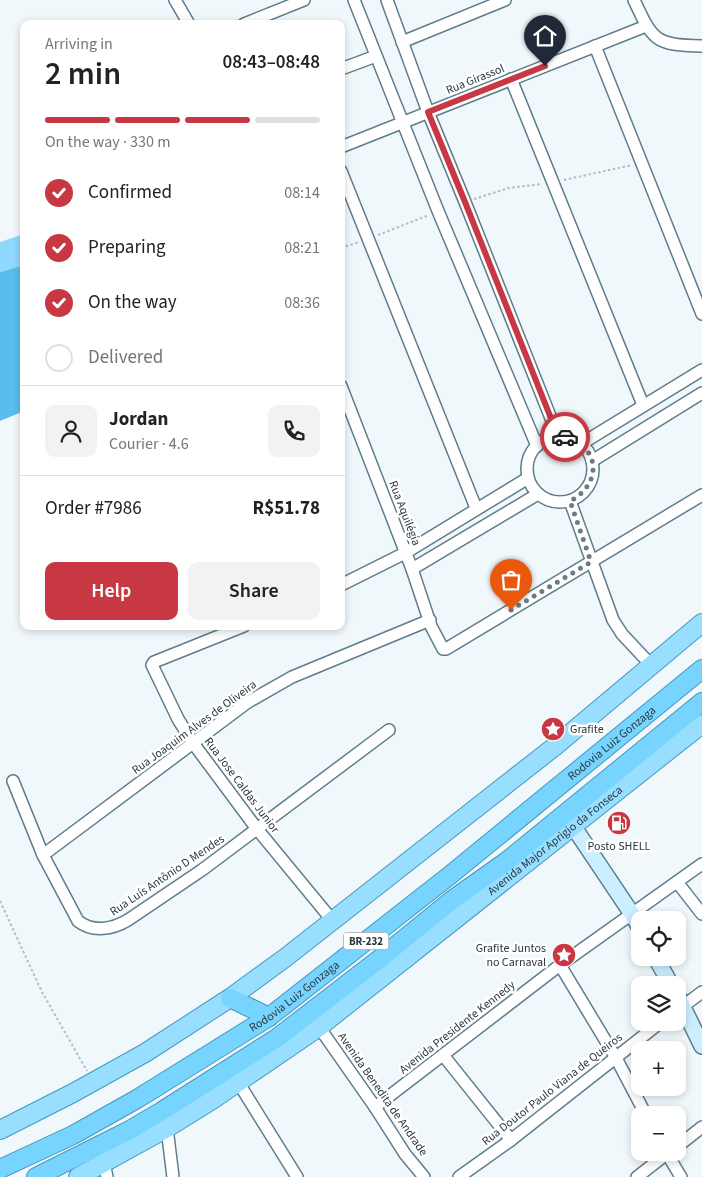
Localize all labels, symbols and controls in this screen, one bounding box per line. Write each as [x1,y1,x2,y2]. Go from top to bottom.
pin [524,15,566,66]
icon: home [531,22,559,50]
text: Arriving in [45,33,113,55]
text: 08:43–08:48 [222,49,320,76]
text: 2 min [45,51,121,97]
street label: Rua Girassol [443,60,507,99]
text: On the way · 330 m [45,131,170,153]
icon: check [45,179,73,207]
text: Confirmed [88,179,172,206]
text: 08:14 [284,182,320,204]
icon: check [45,234,73,262]
text: Preparing [88,234,166,261]
text: 08:21 [284,237,320,259]
icon: check [45,289,73,317]
text: On the way [88,289,177,316]
text: 08:36 [284,292,320,314]
text: Delivered [88,344,163,371]
button: person [45,405,97,457]
button: phone [268,405,320,457]
text: Jordan [109,406,168,433]
courier [540,412,590,462]
icon: car [551,423,579,451]
text: Courier · 4.6 [109,433,189,455]
street label: Rua Aquilégia [384,478,425,548]
text: Order #7986 [45,495,142,522]
text: R$51.78 [252,495,320,522]
pin [490,559,532,610]
button: Help [45,562,178,620]
button: Share [188,562,320,620]
icon: bag [497,566,525,594]
street label: Rua Joaquim Alves de Oliveira [128,676,260,778]
street label: Rodovia Luiz Gonzaga [564,702,660,785]
place icon: Grafite [540,716,566,742]
place label: Grafite [570,721,604,738]
street label: Rua Jose Caldas Junior [200,734,284,837]
street label: Avenida Major Aprigio da Fonseca [484,782,626,900]
fuel station icon: Posto SHELL [606,810,632,836]
street label: Rua Luís Antônio D Mendes [107,831,228,920]
place label: Posto SHELL [588,838,651,855]
map controls [631,911,686,1161]
button: locate [631,911,686,966]
road number: BR-232 [344,932,388,949]
place label: Grafite Juntos no Carnaval [476,940,546,971]
place icon: Grafite Juntos no Carnaval [551,942,577,968]
street label: Rodovia Luiz Gonzaga [246,957,343,1036]
street label: Avenida Presidente Kennedy [396,976,519,1078]
button: layers [631,976,686,1031]
street label: Avenida Benedita de Andrade [333,1029,432,1160]
street label: Rua Doutor Paulo Viana de Queiros [478,1029,626,1150]
button: + [631,1041,686,1096]
button: − [631,1106,686,1161]

